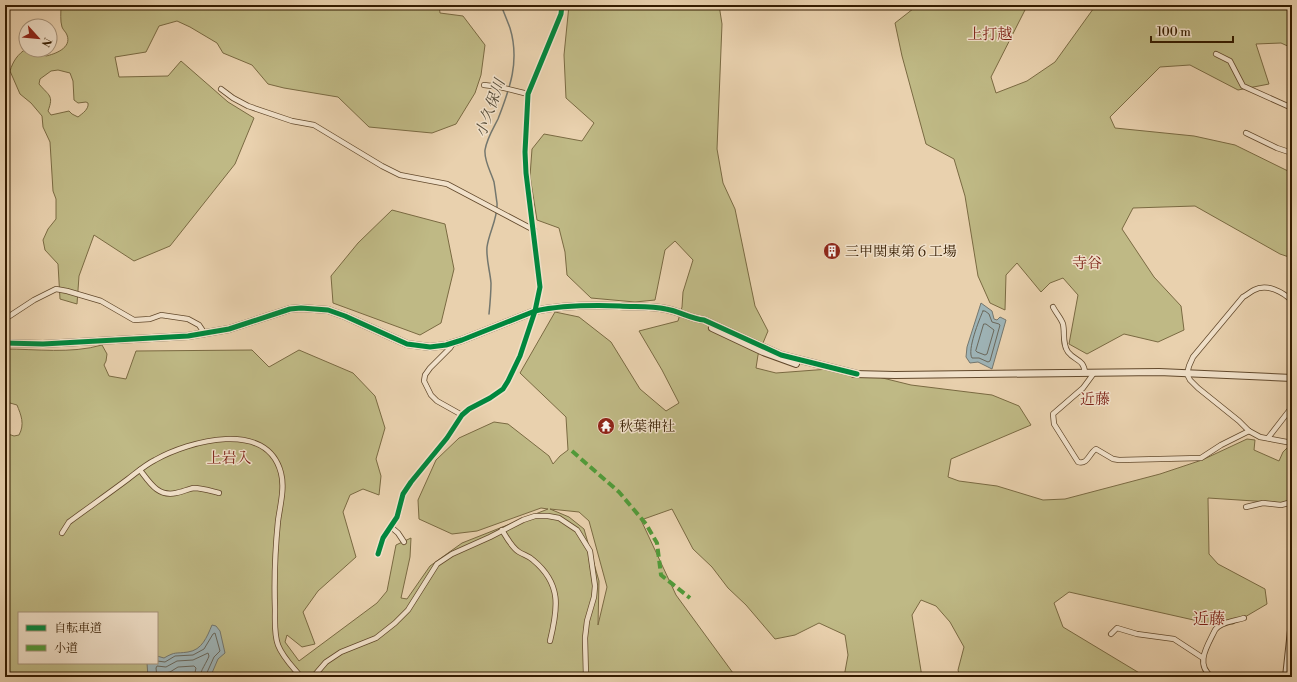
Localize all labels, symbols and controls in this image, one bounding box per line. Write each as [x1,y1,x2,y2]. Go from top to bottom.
north arrow [18,18,58,58]
scale bar [1151,18,1233,44]
district label: 上打越 [967,25,1013,44]
text: 100 m [1157,25,1191,40]
text: N [38,35,54,49]
water label: 小久保川 [471,75,510,140]
building icon: 三甲関東第６工場 [822,241,842,261]
place label: 三甲関東第６工場 [845,243,957,261]
district label: 寺谷 [1072,254,1102,273]
district label: 近藤 [1080,390,1110,409]
temple icon: 秋葉神社 [596,416,616,436]
place label: 秋葉神社 [619,418,675,436]
district label: 上岩入 [206,449,252,468]
district label: 近藤 [1193,609,1225,629]
legend [18,612,158,664]
text: 自転車道 [54,621,102,636]
text: 小道 [54,641,78,656]

